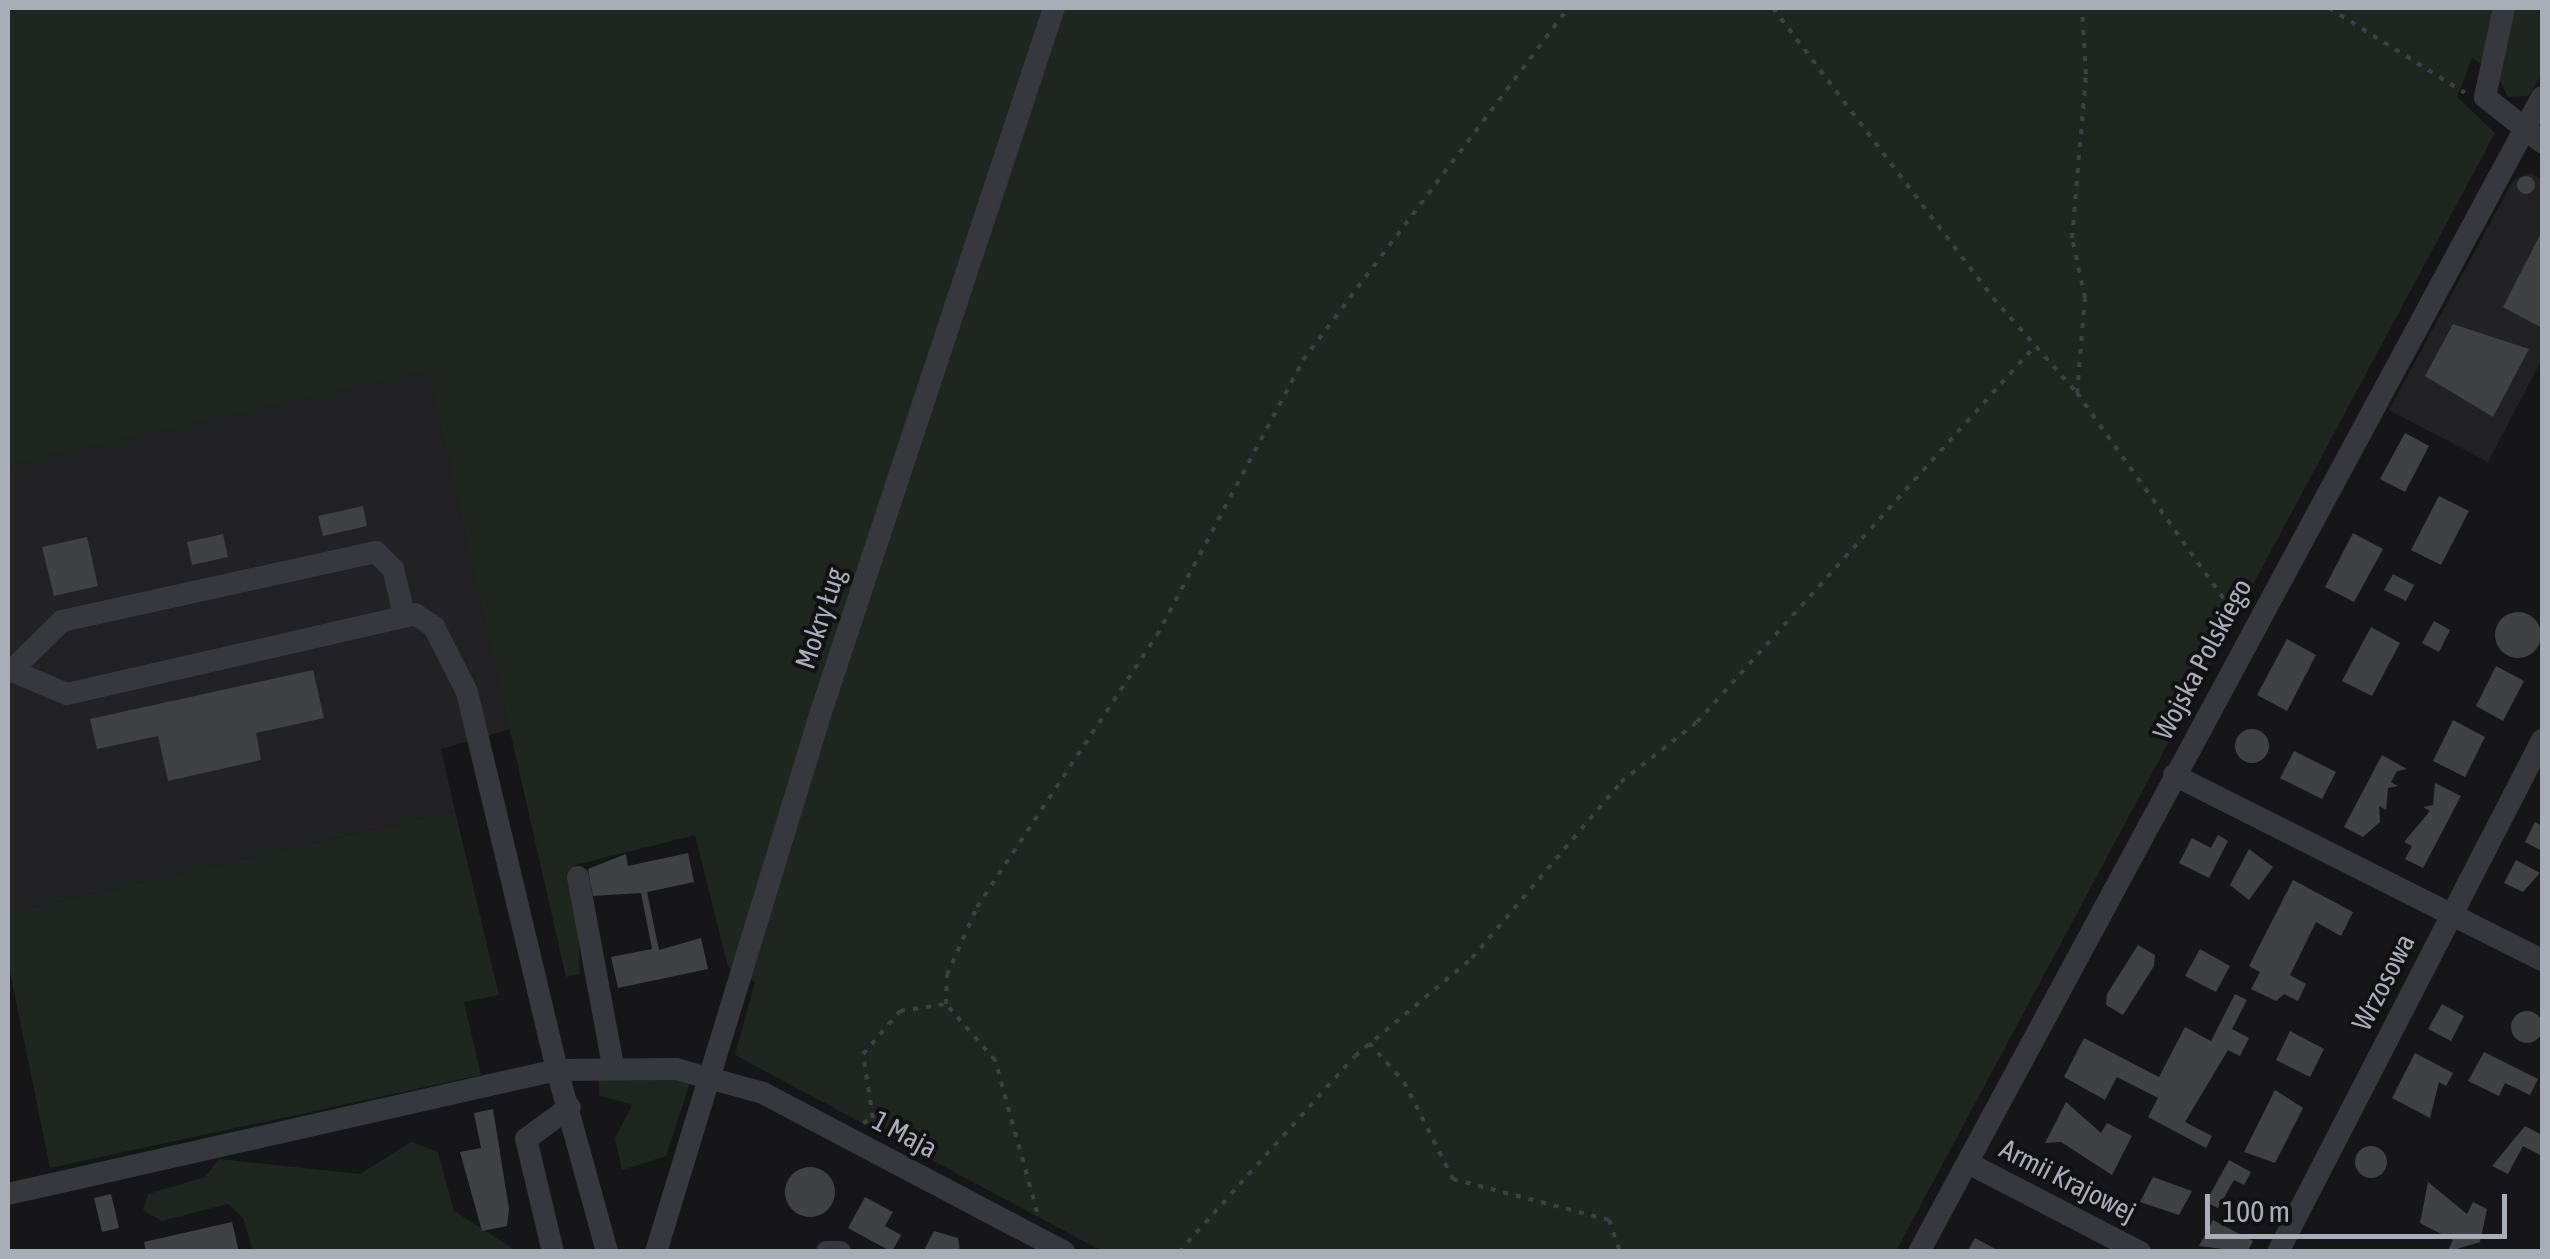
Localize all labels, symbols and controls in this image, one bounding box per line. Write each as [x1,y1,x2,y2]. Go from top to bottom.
street label: Mokry Ług [788,563,852,673]
street label: Wojska Polskiego [2146,573,2258,745]
street label: Wrzosowa [2344,928,2422,1036]
street label: 1 Maja [867,1103,943,1165]
street label: Armii Krajowej [1994,1131,2142,1229]
scale bar [2210,1174,2512,1236]
text: 100 m [2222,1194,2290,1228]

